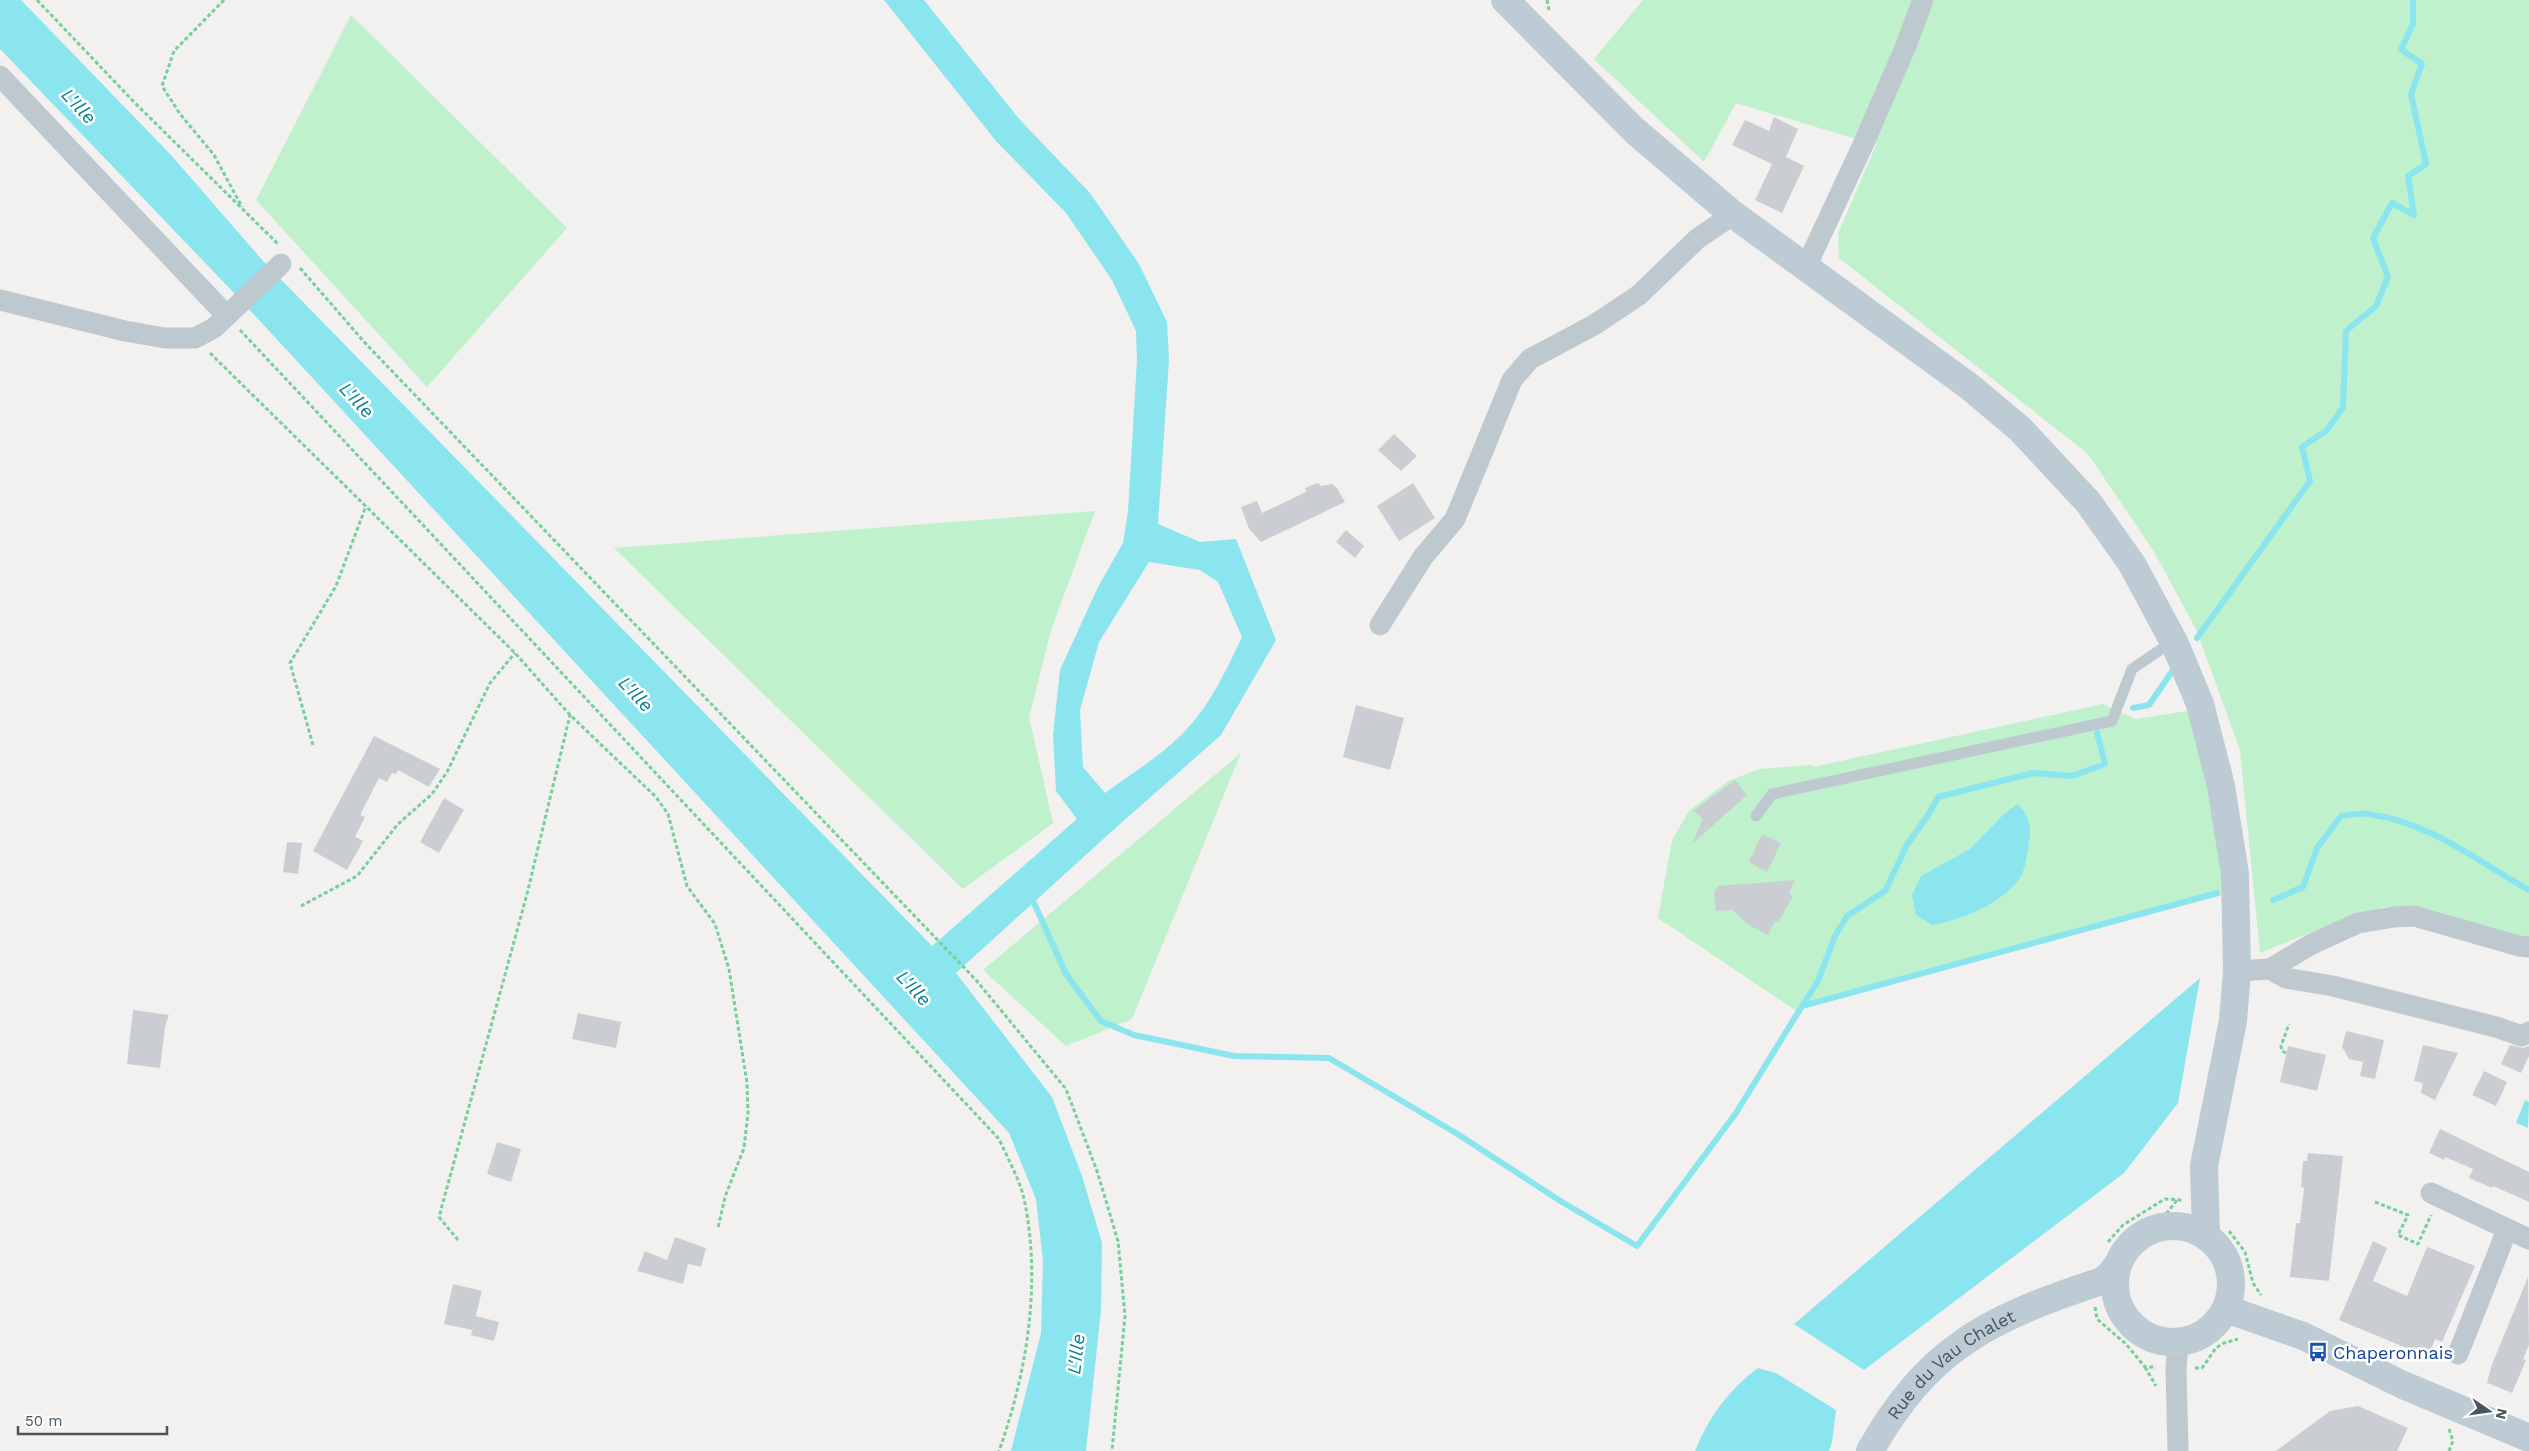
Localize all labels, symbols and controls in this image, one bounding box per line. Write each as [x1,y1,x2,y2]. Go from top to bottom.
water label: L'Ille [57,83,101,129]
water label: L'Ille [335,377,379,423]
water label: L'Ille [614,671,658,717]
water label: L'Ille [892,965,936,1011]
street label: Rue du Vau Chalet [1882,1305,2018,1423]
water label: L'Ille [1062,1332,1090,1376]
bus stop icon: Chaperonnais [2307,1341,2329,1363]
place label: Chaperonnais [2333,1342,2453,1363]
north arrow [2464,1386,2514,1436]
scale bar [18,1404,166,1436]
text: N [2493,1407,2511,1421]
text: 50 m [25,1412,62,1430]

